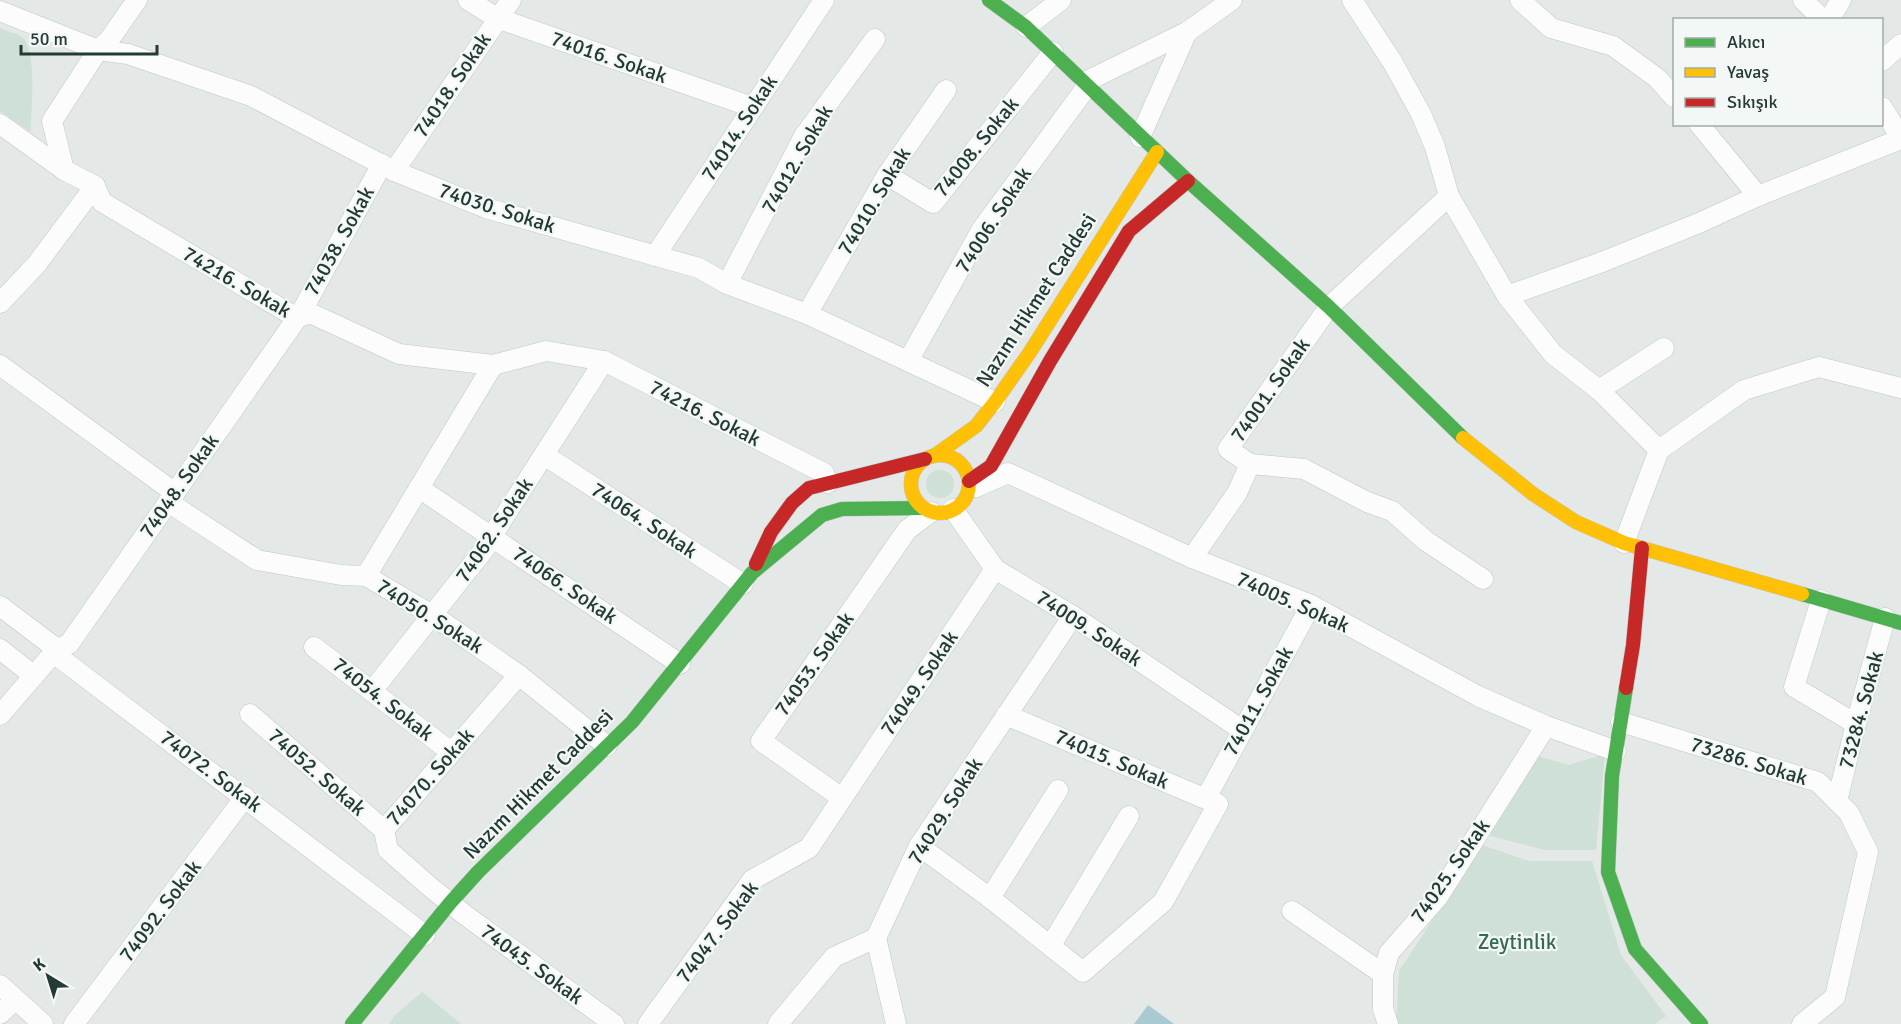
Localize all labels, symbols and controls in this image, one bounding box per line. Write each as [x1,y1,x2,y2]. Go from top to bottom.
scale bar [21,18,158,56]
legend [1673,18,1883,126]
street label: 74016. Sokak [547,25,671,89]
street label: 74018. Sokak [407,27,497,142]
text: 50 m [30,28,68,50]
text: Akıcı [1727,31,1765,53]
text: Yavaş [1727,61,1769,83]
street label: 74014. Sokak [695,70,783,186]
street label: 74008. Sokak [928,91,1025,202]
text: Sıkışık [1727,91,1777,113]
street label: 74012. Sokak [755,100,839,218]
street label: 74010. Sokak [832,142,917,260]
street label: 74006. Sokak [949,162,1037,278]
street label: 74030. Sokak [435,177,559,239]
street label: 74038. Sokak [298,181,380,300]
street label: Nazım Hikmet Caddesi [970,208,1102,392]
street label: 74216. Sokak [178,240,296,324]
street label: 74001. Sokak [1225,333,1316,447]
street label: 74216. Sokak [645,374,765,452]
street label: 74048. Sokak [134,429,225,543]
street label: 74062. Sokak [449,472,539,587]
street label: 74064. Sokak [586,476,702,564]
street label: 74066. Sokak [508,540,623,630]
street label: 74005. Sokak [1232,565,1354,639]
street label: 74050. Sokak [372,573,489,659]
street label: 74009. Sokak [1031,584,1147,672]
street label: 74053. Sokak [769,607,860,721]
street label: 74049. Sokak [874,625,964,740]
street label: 74011. Sokak [1217,641,1299,760]
street label: 73284. Sokak [1833,648,1889,772]
street label: 74054. Sokak [327,651,439,747]
street label: Nazım Hikmet Caddesi [457,703,619,865]
street label: 74052. Sokak [263,722,372,822]
street label: 74070. Sokak [380,722,480,831]
street label: 74015. Sokak [1051,723,1173,795]
street label: 74072. Sokak [155,724,268,818]
street label: 73286. Sokak [1687,731,1811,791]
street label: 74029. Sokak [902,752,988,869]
street label: 74025. Sokak [1405,814,1496,928]
street label: 74092. Sokak [113,854,207,967]
street label: 74047. Sokak [670,875,764,988]
street label: 74045. Sokak [475,918,589,1010]
park label: Zeytinlik [1478,929,1557,955]
north arrow [18,946,78,1006]
text: K [29,954,50,976]

